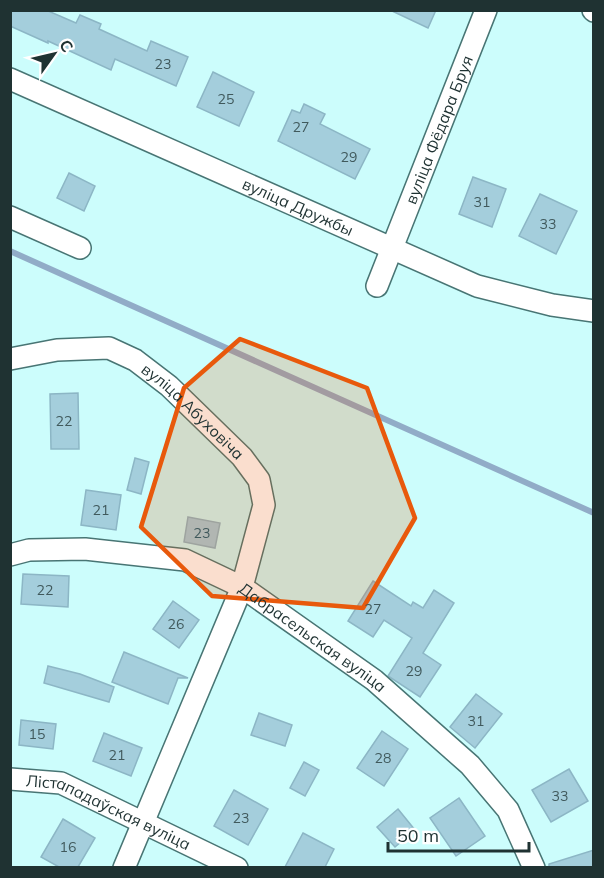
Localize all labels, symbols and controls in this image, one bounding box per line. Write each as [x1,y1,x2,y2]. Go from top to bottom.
north arrow [24,24,84,84]
text: С [55,35,78,56]
street label: вуліца Фёдара Бруя [400,53,477,207]
house number: 23 [155,55,171,73]
house number: 25 [218,90,234,108]
house number: 27 [293,118,309,136]
house number: 29 [341,148,357,166]
street label: вуліца Дружбы [239,173,357,240]
house number: 31 [474,193,490,211]
house number: 33 [540,215,556,233]
street label: вуліца Абуховіча [138,359,248,464]
house number: 22 [56,412,72,430]
house number: 21 [93,501,109,519]
house number: 23 [194,524,210,542]
street label: Дабрасельская вуліца [235,578,391,696]
house number: 22 [37,581,53,599]
house number: 27 [365,600,381,618]
house number: 26 [168,615,184,633]
house number: 29 [406,662,422,680]
house number: 31 [468,712,484,730]
house number: 15 [29,725,45,743]
house number: 21 [109,746,125,764]
house number: 28 [375,749,391,767]
street label: Лістападаўская вуліца [25,770,194,854]
house number: 33 [552,787,568,805]
house number: 23 [233,809,249,827]
scale bar [388,815,529,853]
text: 50 m [397,824,439,847]
house number: 16 [60,838,76,856]

